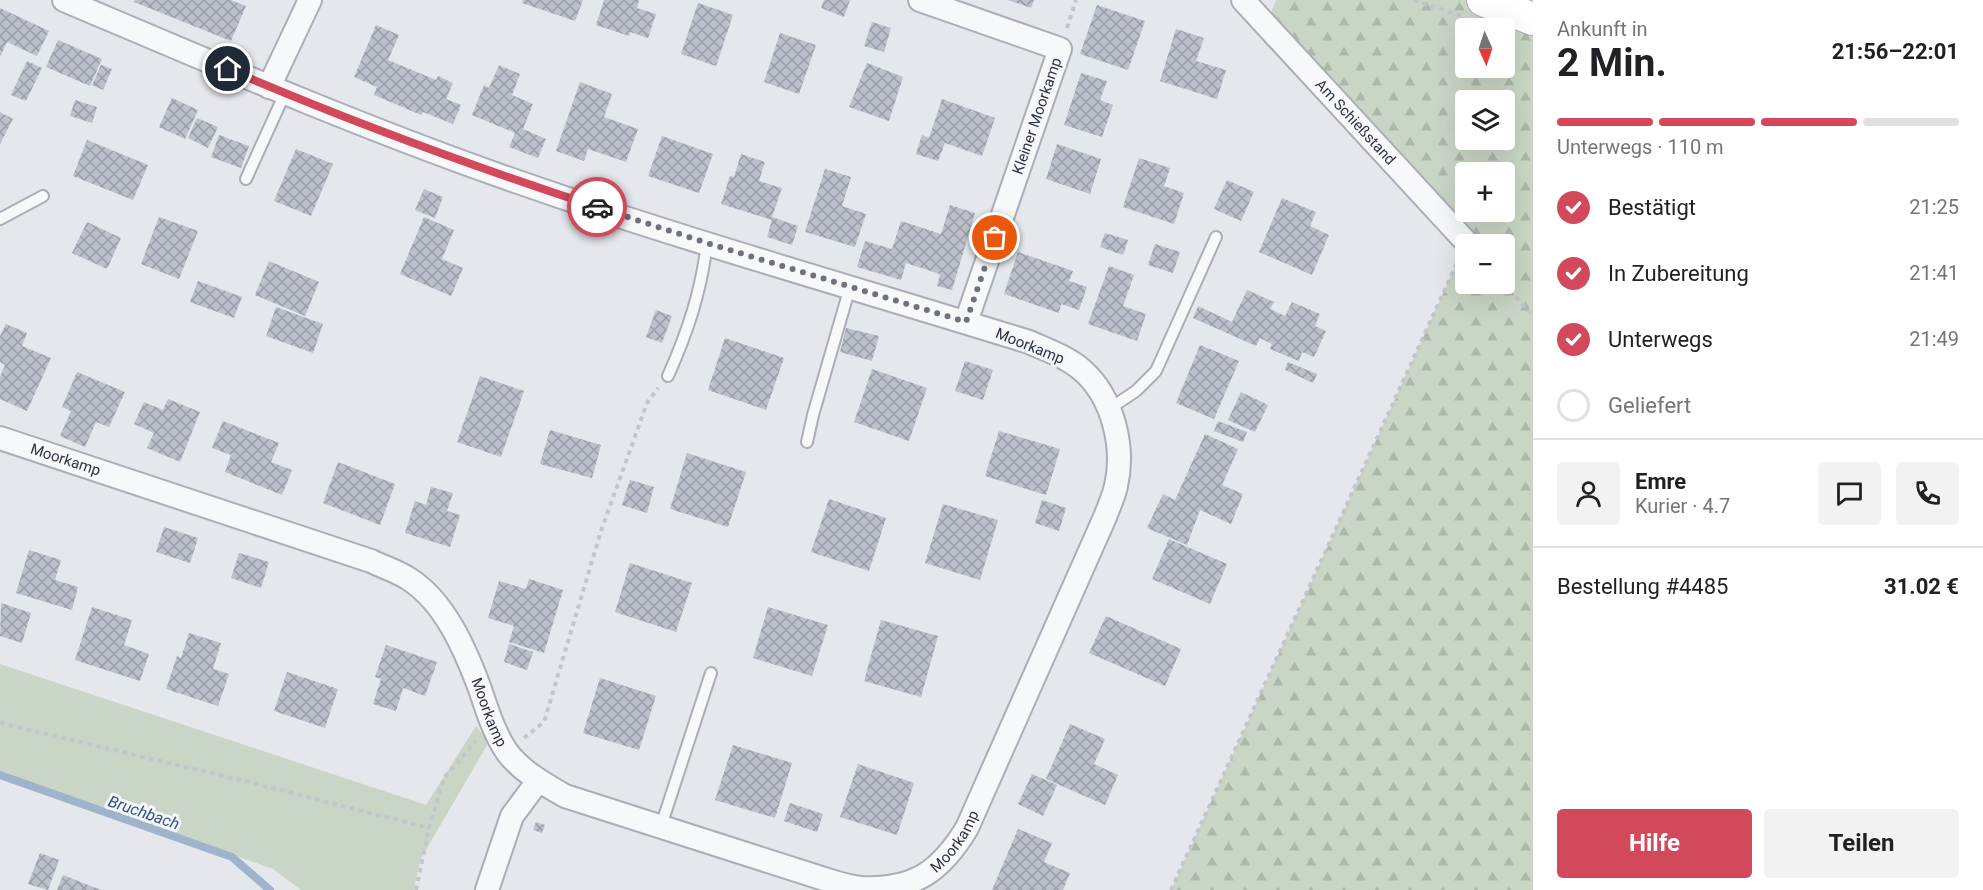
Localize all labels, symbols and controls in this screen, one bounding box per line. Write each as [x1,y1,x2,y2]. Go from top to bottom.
text: Ankunft in [1557,17,1648,41]
north arrow [1455,18,1515,78]
map controls [1455,18,1515,294]
text: 21:56–22:01 [1832,39,1959,64]
text: 2 Min. [1557,40,1667,86]
pin [202,43,253,94]
icon: home [211,52,244,85]
street label: Kleiner Moorkamp [1009,55,1065,177]
street label: Am Schießstand [1312,76,1399,169]
button: layers [1455,90,1515,150]
text: Unterwegs · 110 m [1557,135,1724,159]
button: + [1455,162,1515,222]
courier [567,177,627,237]
icon: car [581,191,614,224]
icon: check [1557,191,1590,224]
text: Bestätigt [1608,195,1696,220]
text: 21:25 [1909,195,1959,219]
pin [969,212,1020,263]
icon: bag [978,221,1011,254]
button: − [1455,234,1515,294]
icon: check [1557,257,1590,290]
text: In Zubereitung [1608,261,1749,286]
text: 21:41 [1909,261,1959,285]
icon: check [1557,323,1590,356]
street label: Moorkamp [993,324,1067,368]
text: Unterwegs [1608,327,1713,352]
text: 21:49 [1909,327,1959,351]
text: Geliefert [1608,393,1691,418]
street label: Moorkamp [28,440,103,480]
button: person [1557,462,1620,525]
button: chat [1818,462,1881,525]
button: phone [1896,462,1959,525]
text: Emre [1635,469,1686,494]
text: Kurier · 4.7 [1635,494,1730,518]
text: Bestellung #4485 [1557,574,1728,599]
text: 31.02 € [1884,574,1959,599]
street label: Moorkamp [468,675,511,750]
water label: Bruchbach [106,791,182,834]
street label: Moorkamp [927,807,983,876]
button: Hilfe [1557,809,1752,878]
button: Teilen [1764,809,1959,878]

